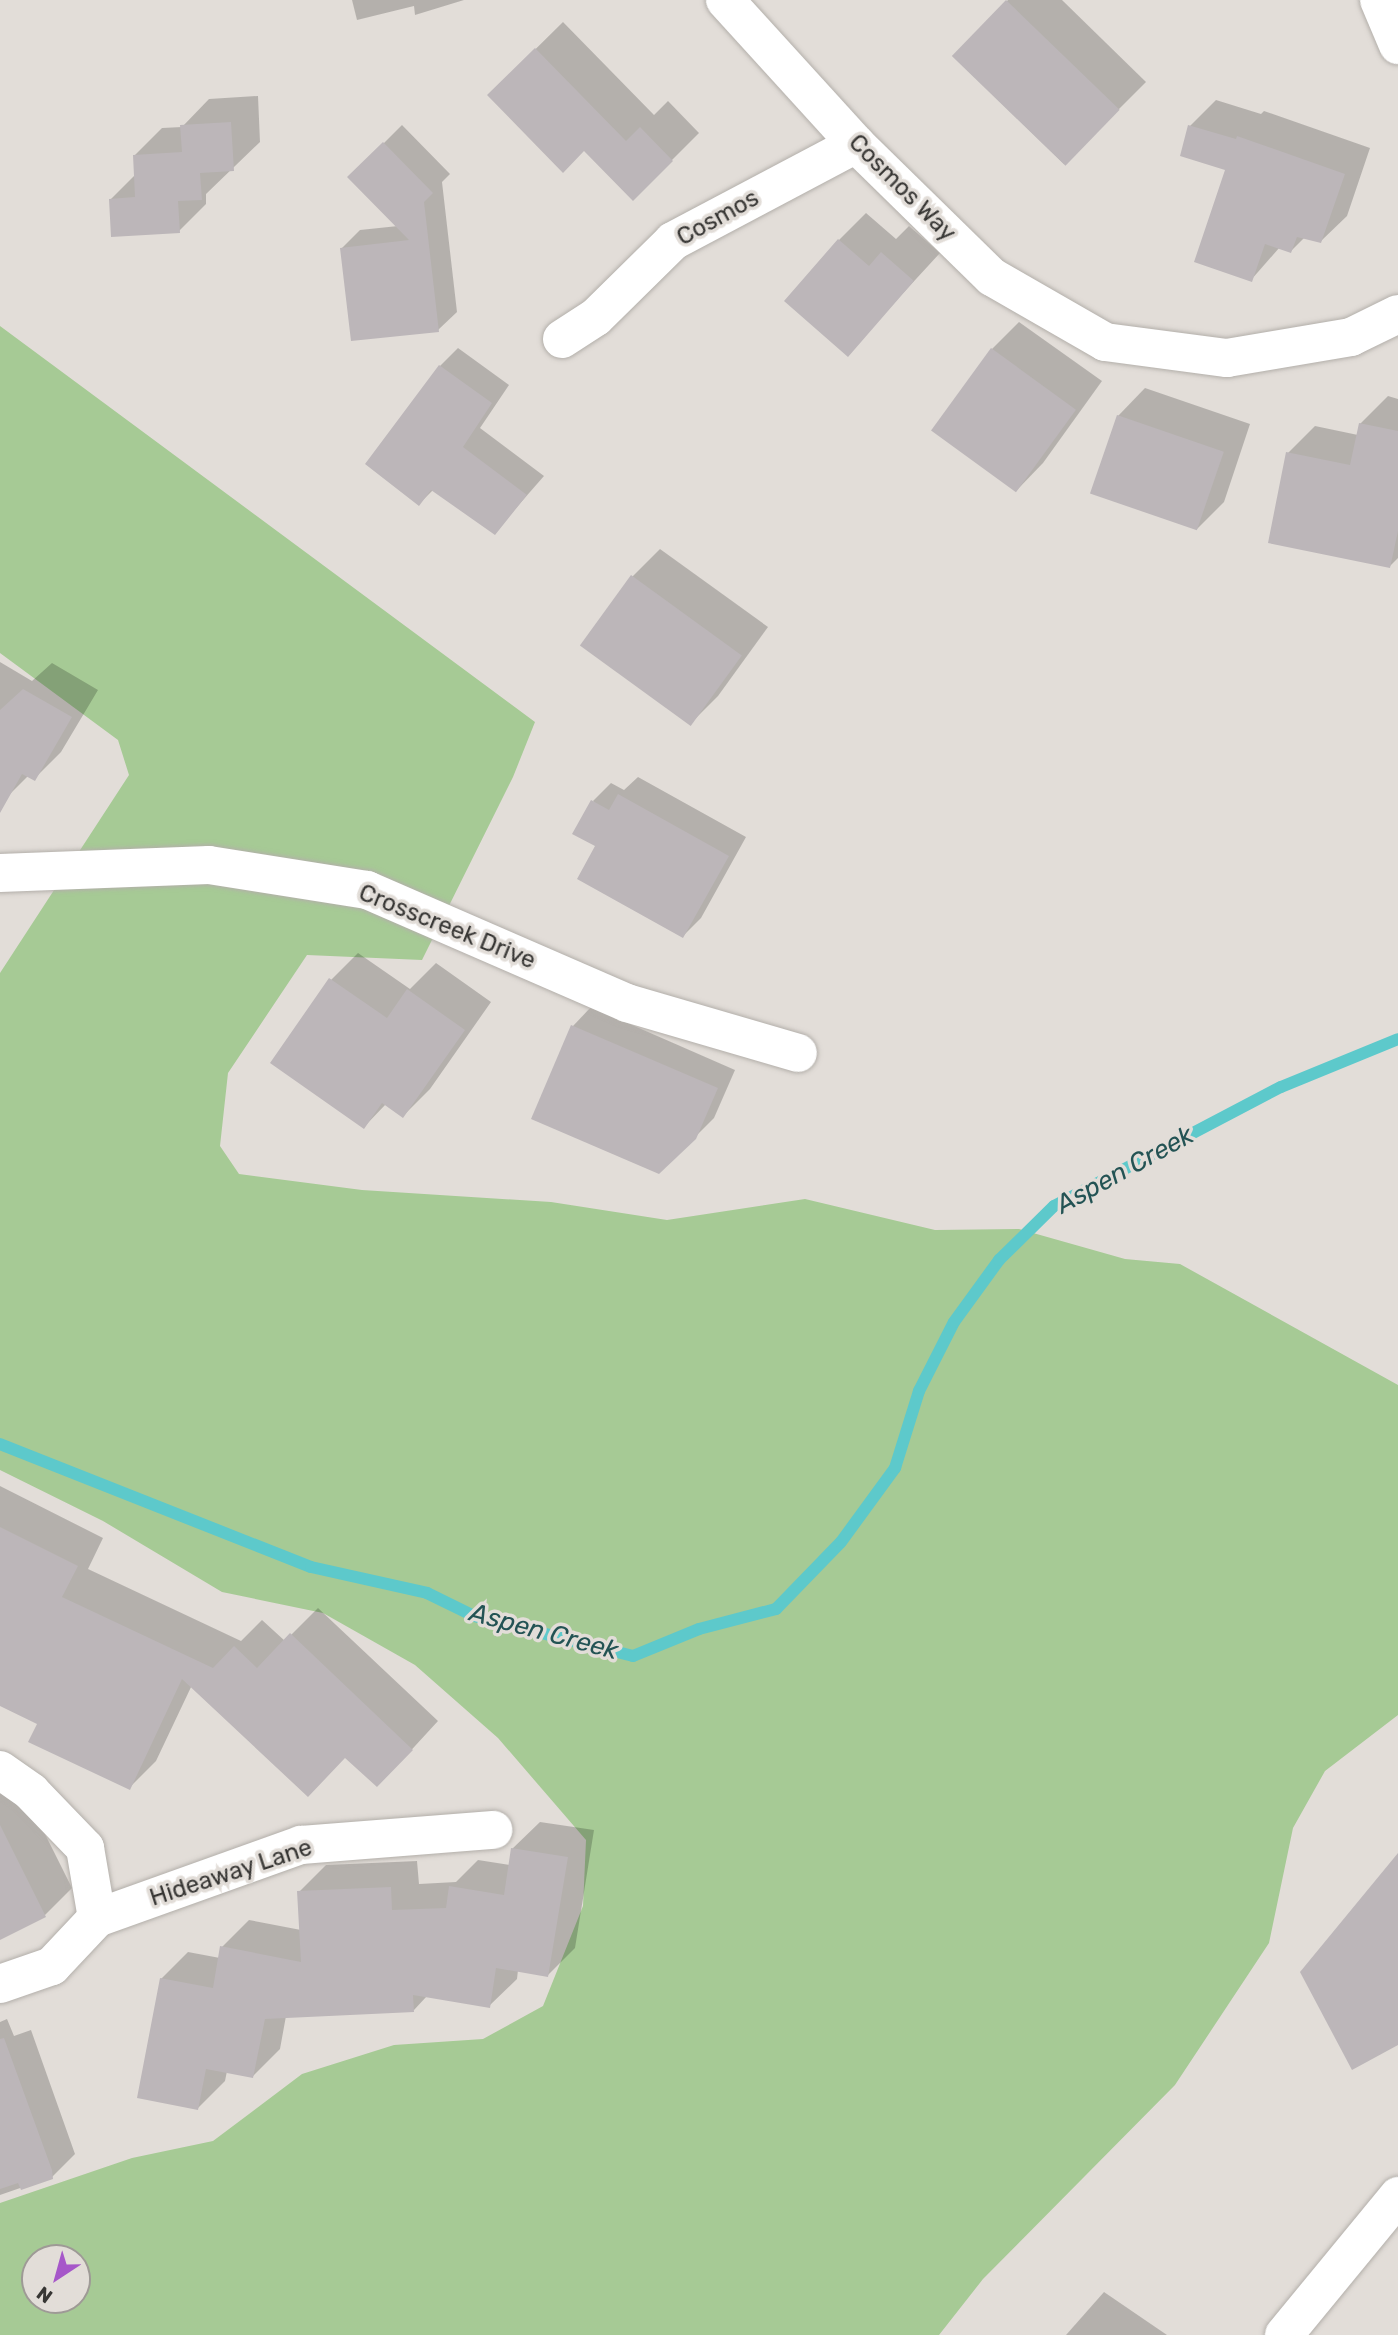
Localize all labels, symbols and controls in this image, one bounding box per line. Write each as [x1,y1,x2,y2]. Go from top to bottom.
street label: Cosmos Way [842,128,962,248]
street label: Cosmos [672,184,764,252]
street label: Crosscreek Drive [354,878,540,976]
water label: Aspen Creek [1051,1119,1199,1221]
water label: Aspen Creek [466,1597,622,1667]
street label: Hideaway Lane [146,1833,316,1913]
north arrow [21,2244,91,2314]
text: N [32,2281,57,2308]

